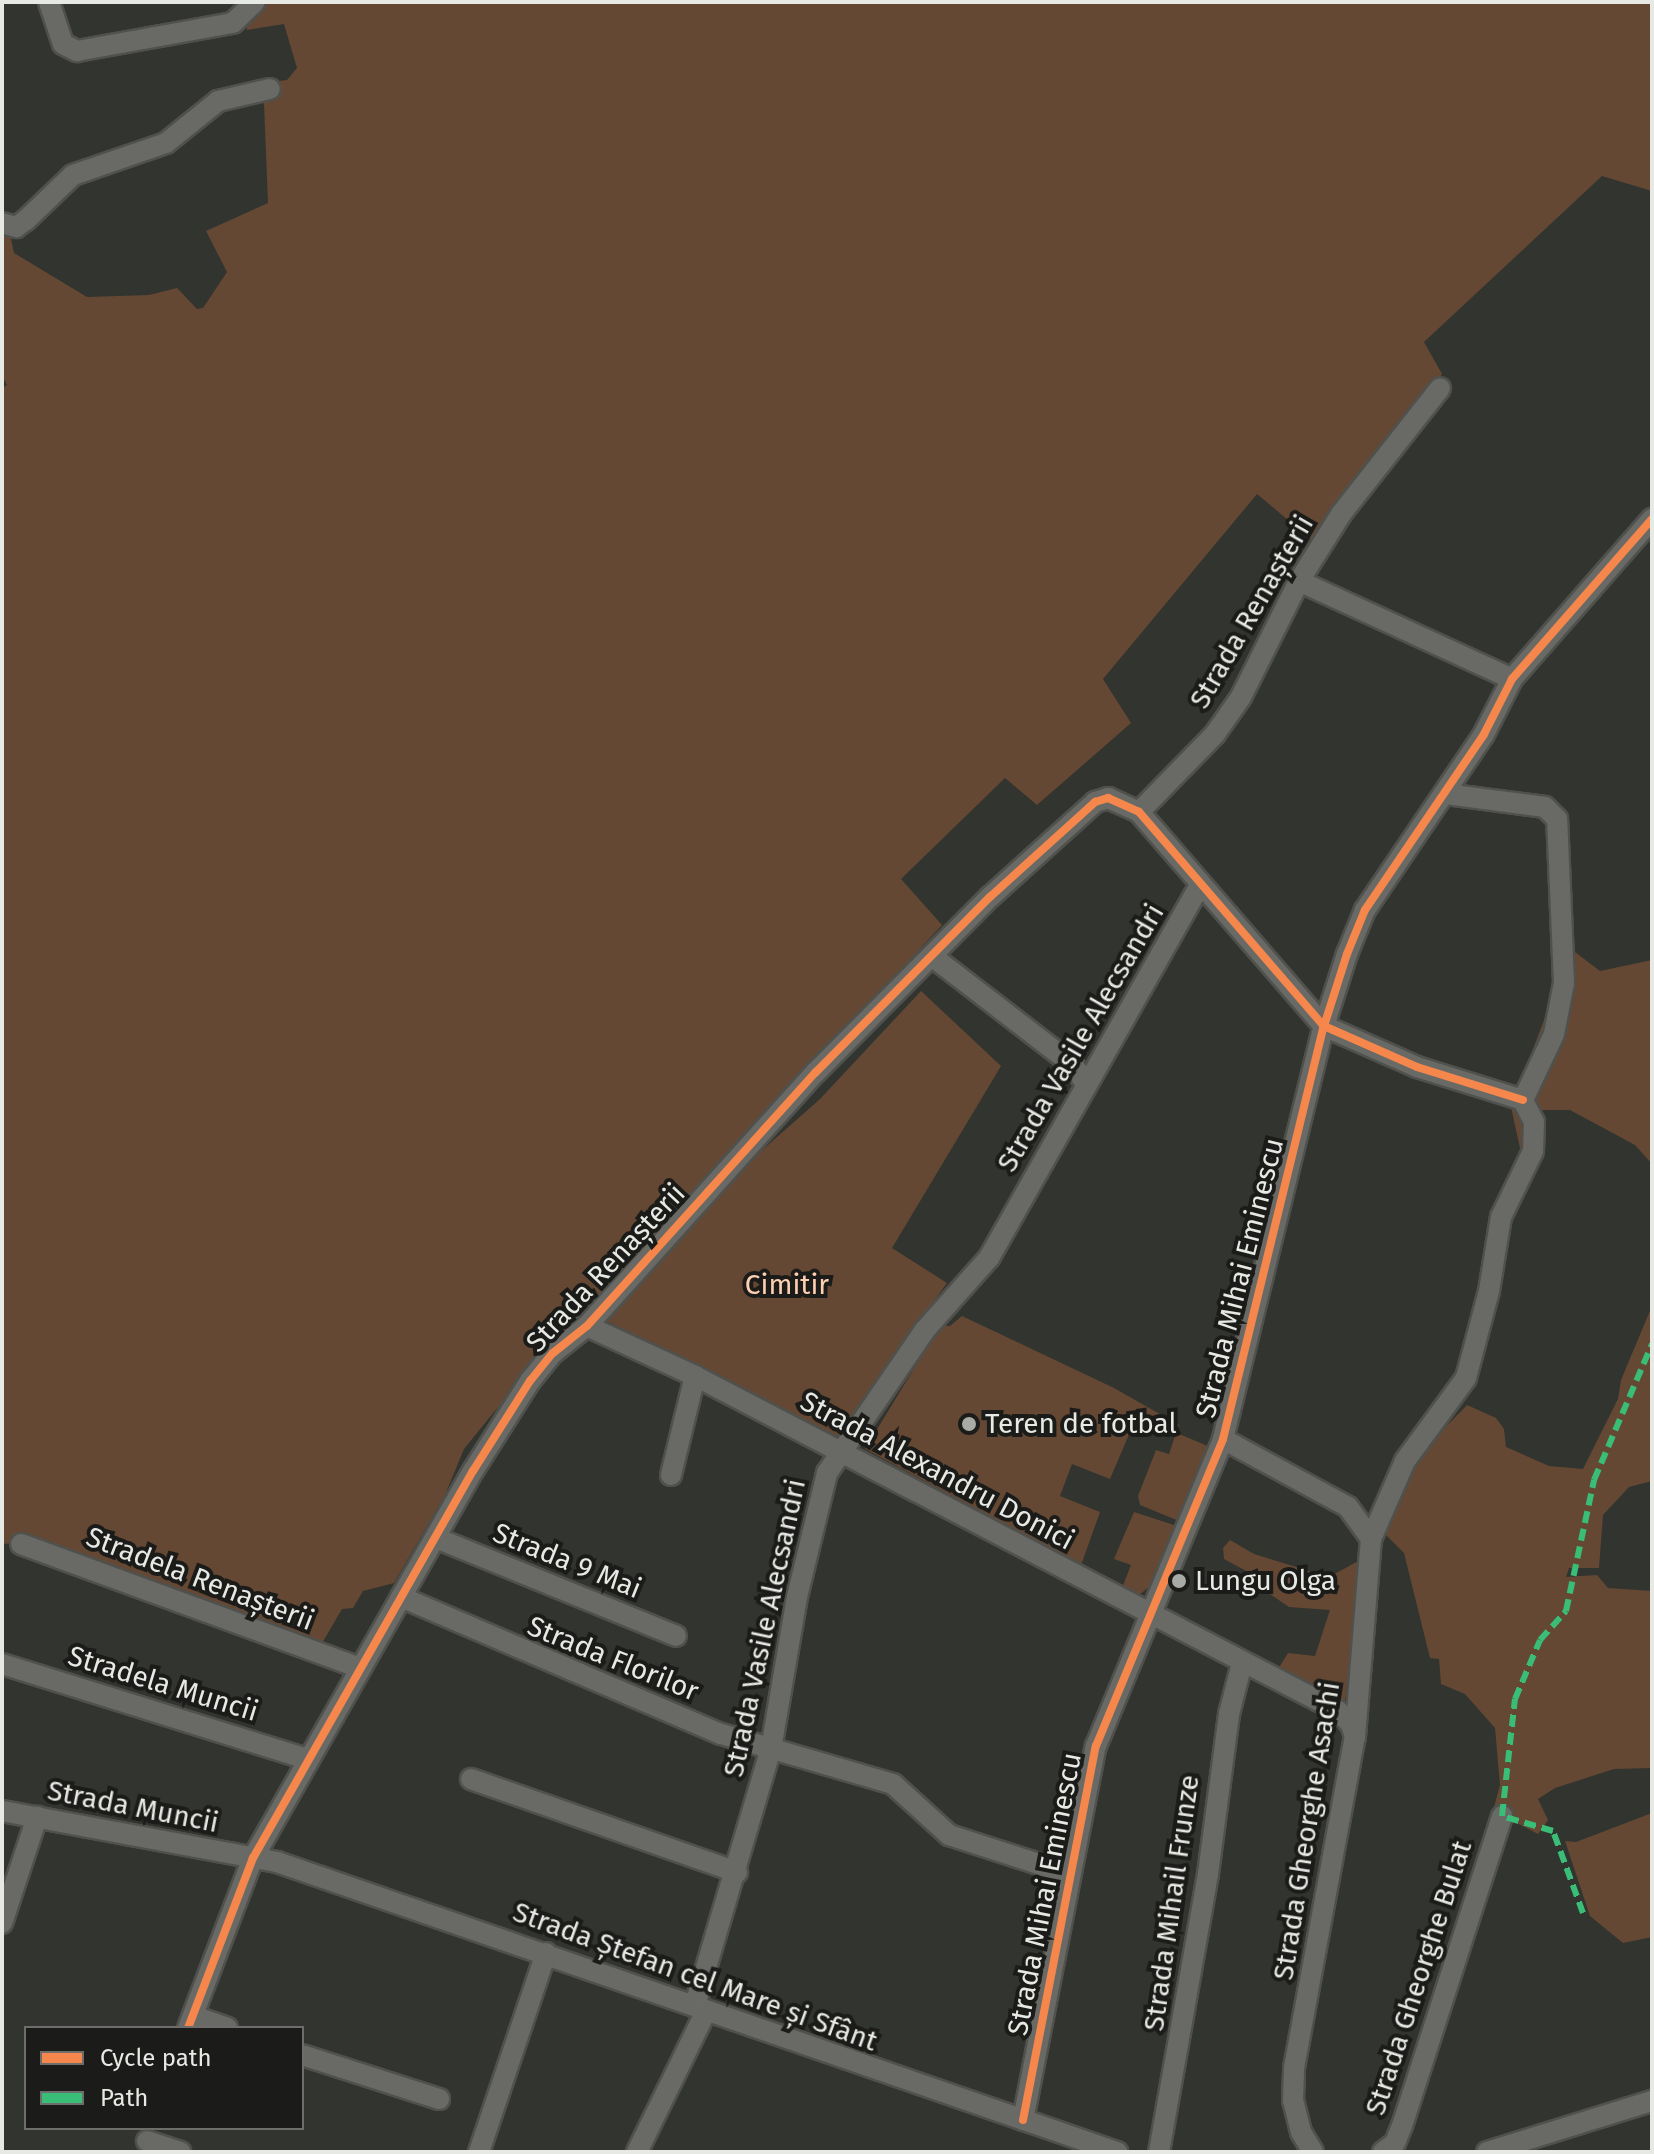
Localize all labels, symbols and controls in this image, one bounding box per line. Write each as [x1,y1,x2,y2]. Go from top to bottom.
street label: Strada Renașterii [1183,509,1321,715]
street label: Strada Vasile Alecsandri [991,898,1171,1178]
street label: Strada Mihai Eminescu [1189,1135,1291,1421]
street label: Strada Renașterii [520,1177,692,1359]
park label: Cimitir [745,1268,829,1302]
street label: Strada Alexandru Donici [794,1385,1080,1557]
place label: Teren de fotbal [985,1407,1177,1441]
marker: Teren de fotbal [960,1415,978,1433]
street label: Strada Vasile Alecsandri [717,1476,813,1780]
street label: Strada 9 Mai [488,1516,646,1606]
street label: Stradela Renașterii [82,1520,318,1638]
place label: Lungu Olga [1195,1564,1336,1598]
marker: Lungu Olga [1170,1572,1188,1590]
street label: Strada Florilor [523,1609,703,1709]
street label: Stradela Muncii [64,1639,262,1729]
street label: Strada Gheorghe Asachi [1267,1680,1347,1982]
street label: Strada Mihai Eminescu [1001,1750,1089,2038]
street label: Strada Mihail Frunze [1137,1773,1207,2033]
street label: Strada Muncii [45,1774,221,1840]
street label: Strada Gheorghe Bulat [1359,1837,1479,2119]
street label: Strada Ștefan cel Mare și Sfânt [508,1895,882,2059]
legend [24,2026,304,2130]
text: Cycle path [100,2044,212,2072]
text: Path [100,2084,148,2112]

